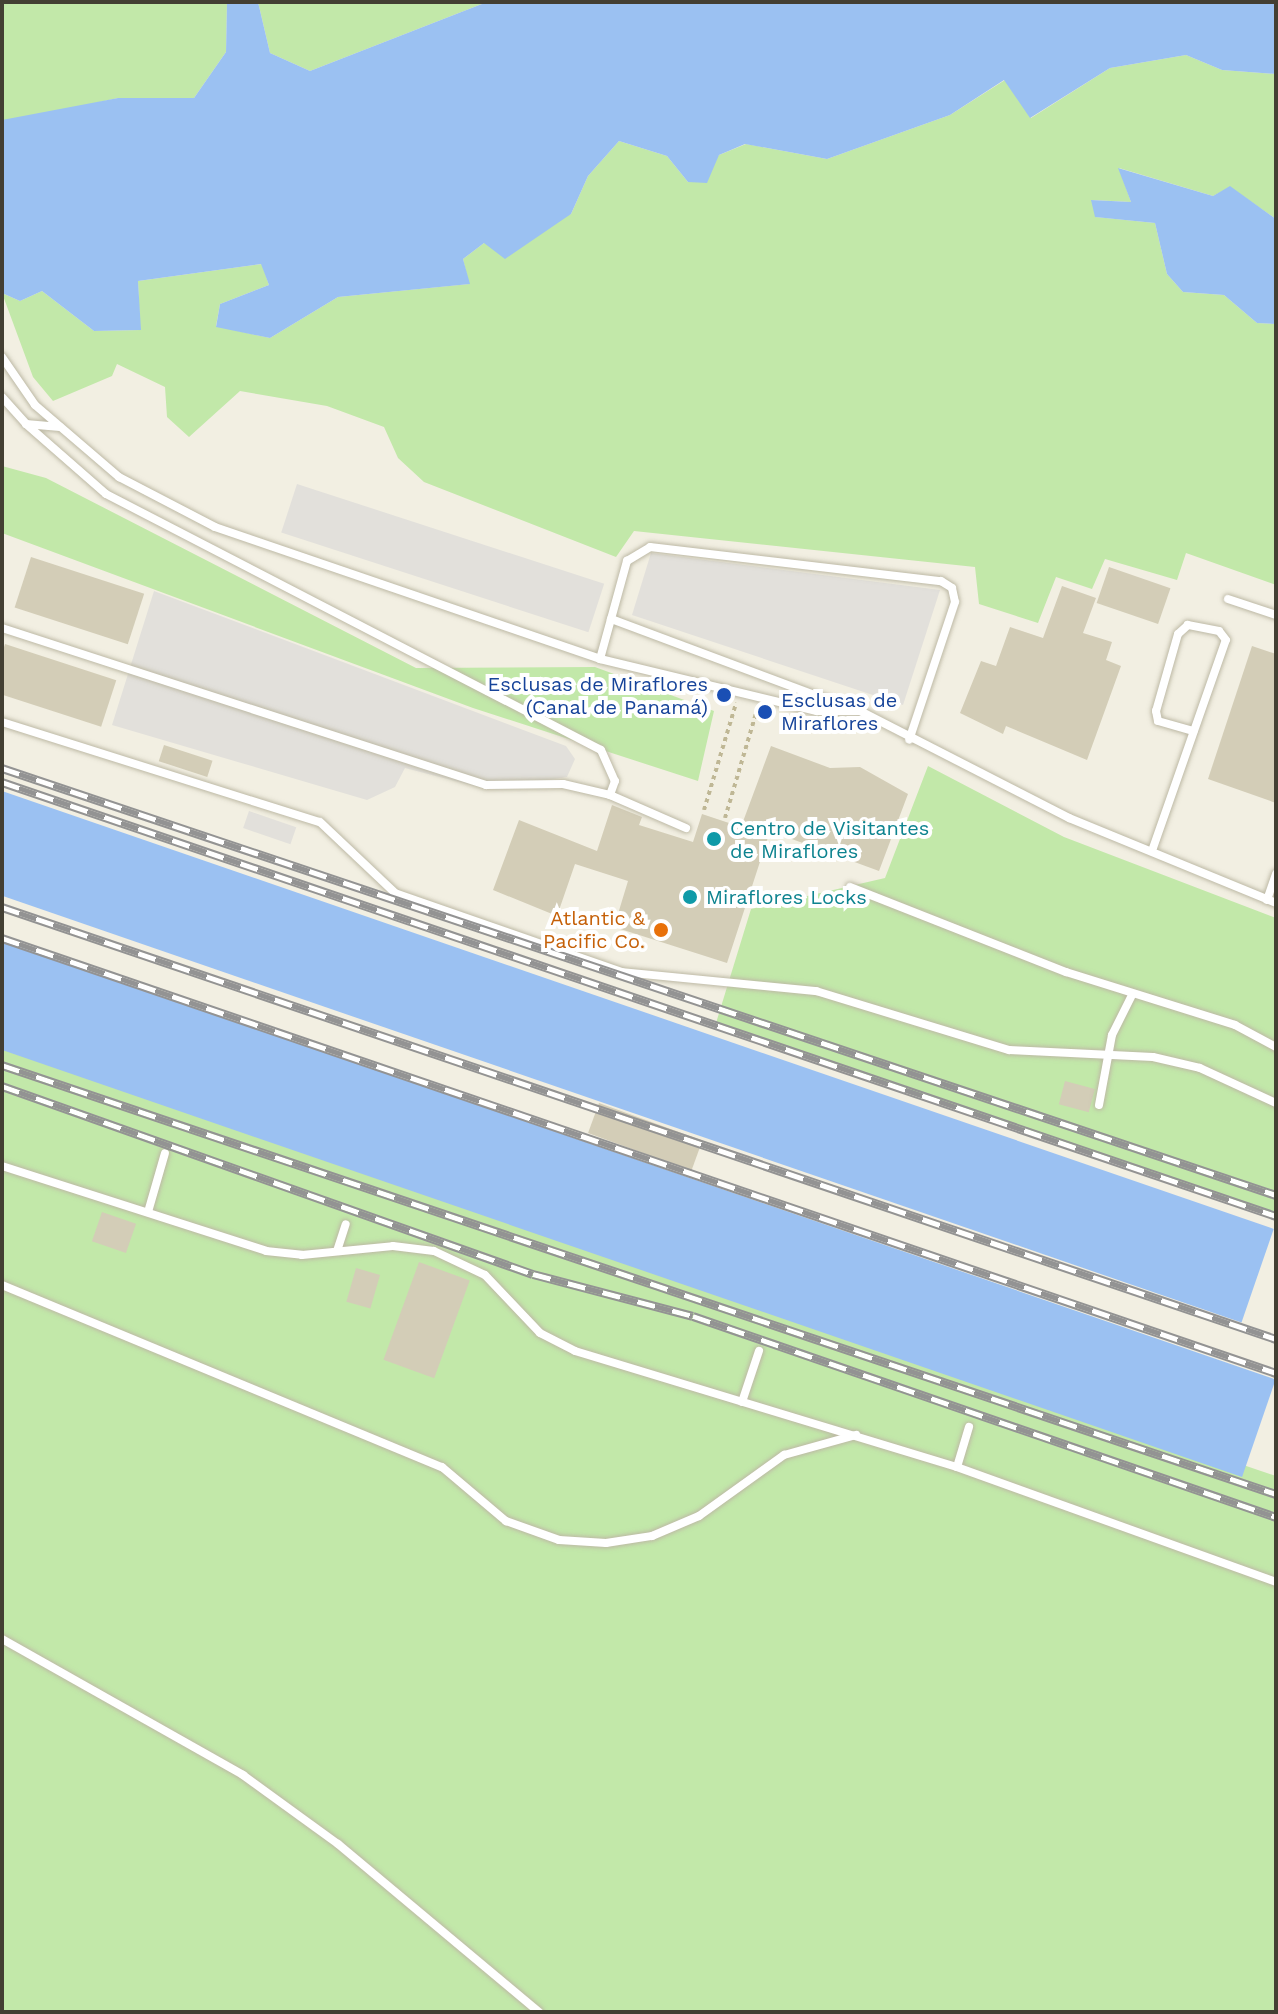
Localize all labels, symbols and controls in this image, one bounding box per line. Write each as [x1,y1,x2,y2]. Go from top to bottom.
place label: Esclusas de Miraflores (Canal de Panamá) [488,672,708,719]
marker: Esclusas de Miraflores (Canal de Panamá) [715,686,733,704]
place label: Esclusas de Miraflores [781,688,897,735]
marker: Esclusas de Miraflores [756,703,774,721]
place label: Centro de Visitantes de Miraflores [730,816,930,863]
marker: Centro de Visitantes de Miraflores [705,830,723,848]
place label: Miraflores Locks [706,885,867,909]
marker: Miraflores Locks [681,888,699,906]
place label: Atlantic & Pacific Co. [543,906,645,953]
marker: Atlantic & Pacific Co. [652,921,670,939]

